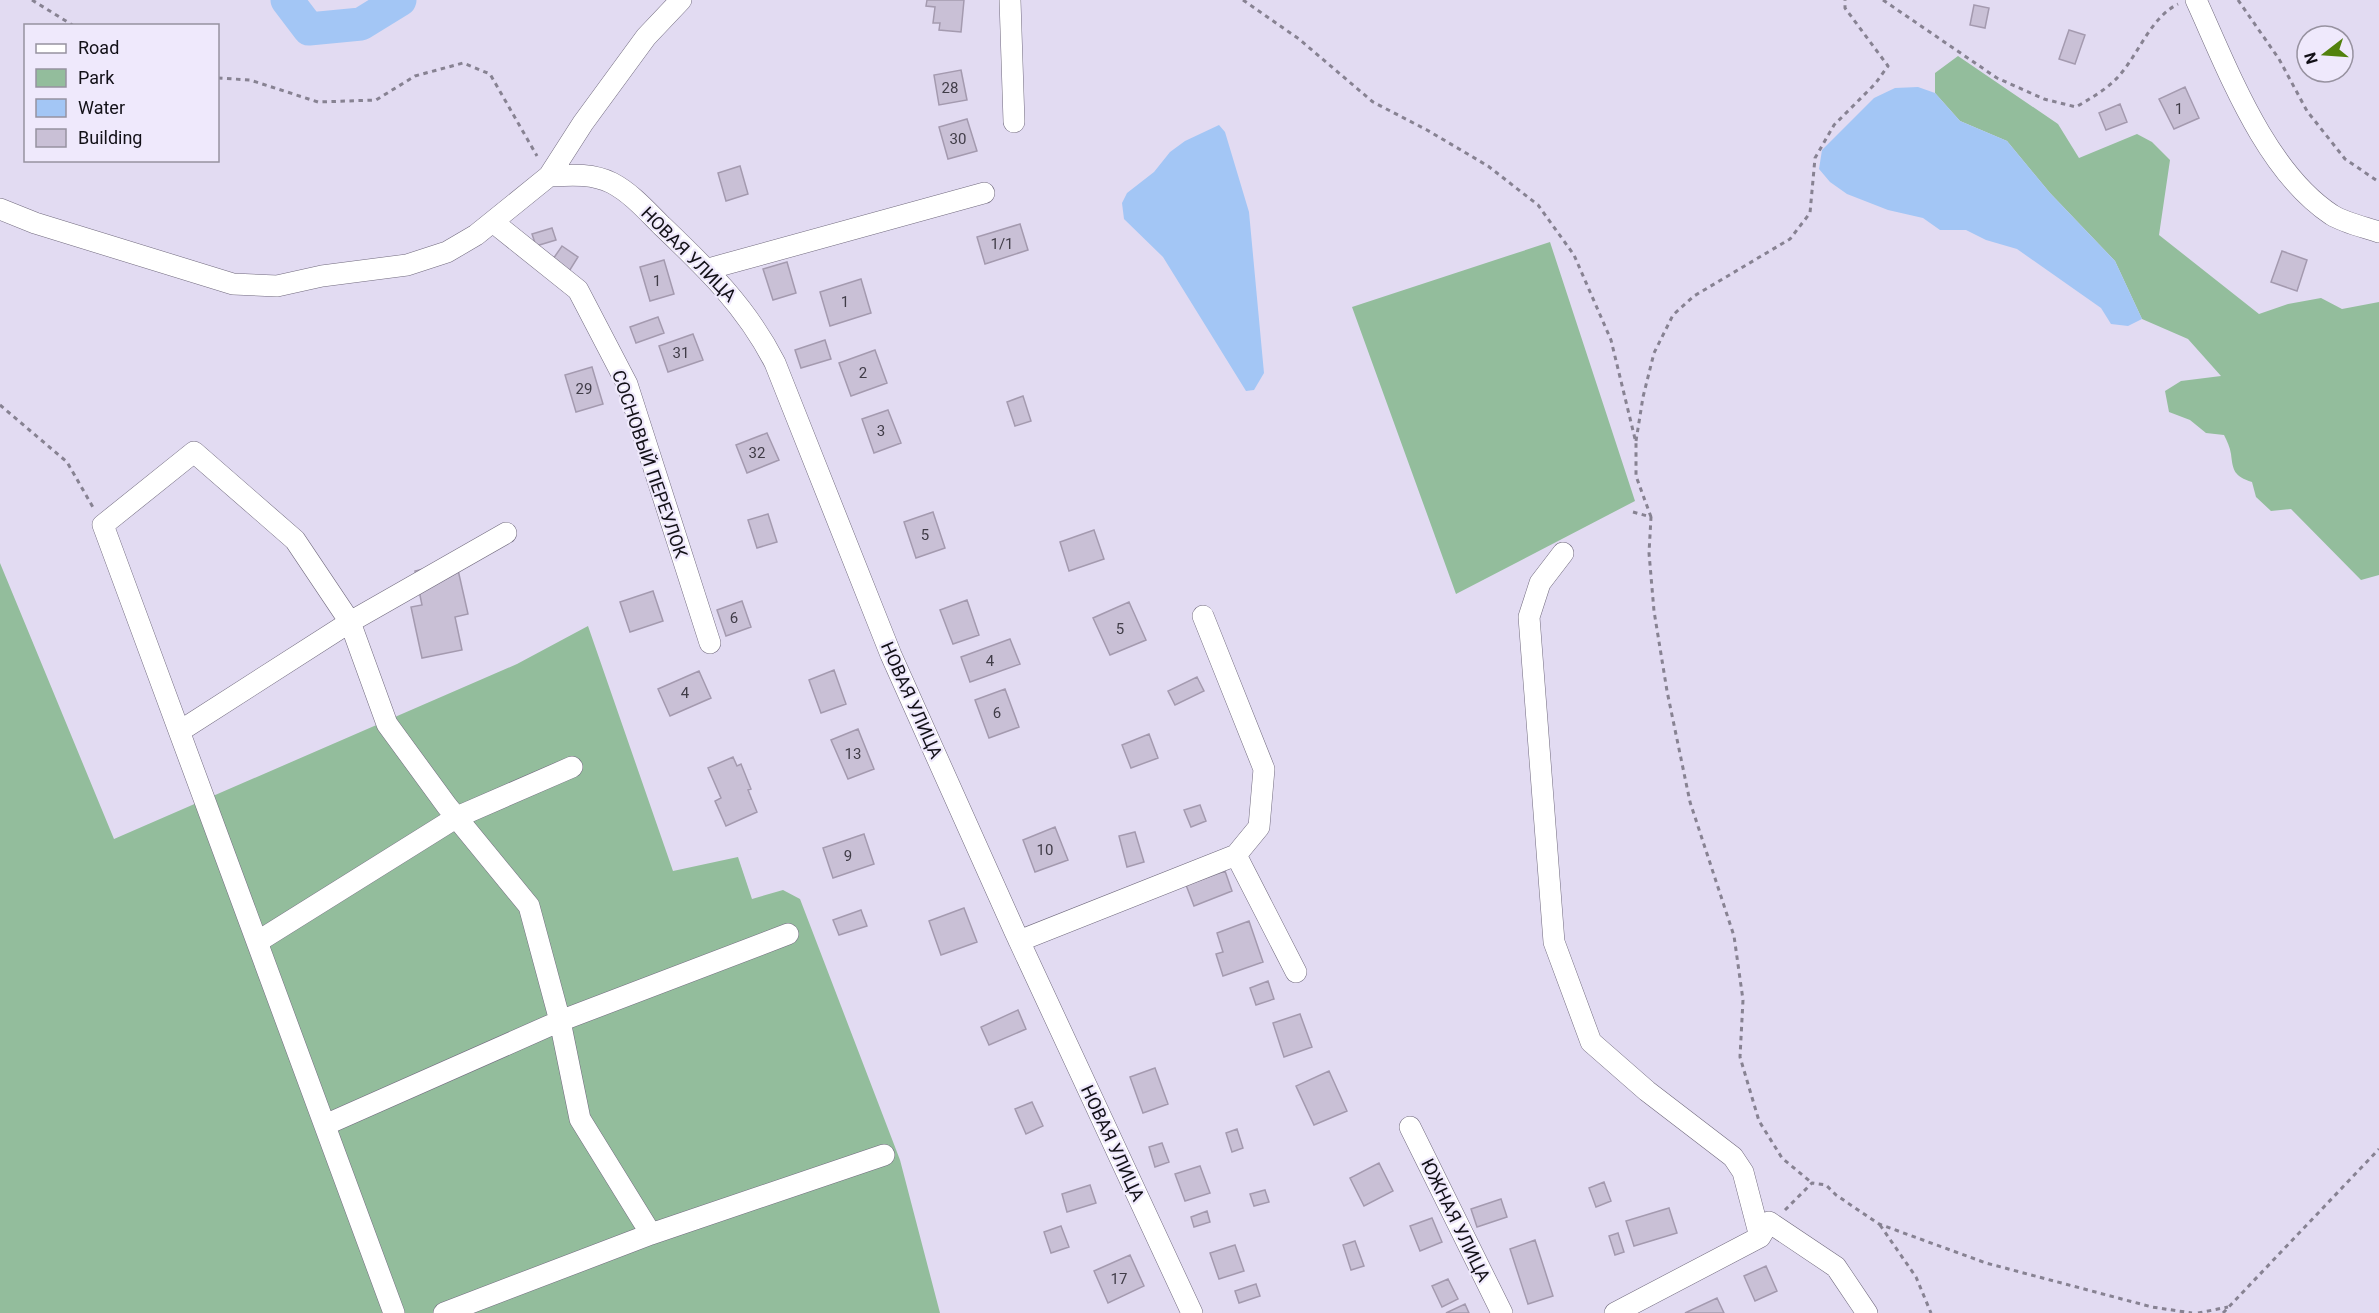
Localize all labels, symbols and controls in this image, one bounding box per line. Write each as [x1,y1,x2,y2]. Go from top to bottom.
legend [24,24,219,162]
north arrow [2295,24,2355,84]
text: Road [78,37,119,58]
text: N [2300,50,2322,66]
text: Park [78,67,115,88]
house number: 28 [942,79,958,97]
text: Water [78,97,125,118]
house number: 1 [2175,100,2183,118]
text: Building [78,127,142,148]
house number: 30 [950,130,966,148]
street label: НОВАЯ УЛИЦА [637,202,741,306]
house number: 1/1 [990,235,1014,253]
house number: 1 [653,272,661,290]
house number: 1 [841,293,849,311]
house number: 31 [673,344,689,362]
house number: 2 [859,364,867,382]
street label: СОСНОВЫЙ ПЕРЕУЛОК [608,367,692,561]
house number: 29 [576,380,592,398]
house number: 3 [877,422,885,440]
house number: 32 [749,444,765,462]
house number: 5 [921,526,929,544]
house number: 6 [730,609,738,627]
house number: 5 [1116,620,1124,638]
street label: НОВАЯ УЛИЦА [877,638,947,762]
house number: 4 [986,652,995,670]
house number: 4 [681,684,690,702]
house number: 6 [993,704,1001,722]
house number: 13 [845,745,861,763]
house number: 10 [1037,841,1053,859]
house number: 9 [844,847,852,865]
street label: НОВАЯ УЛИЦА [1077,1082,1149,1205]
street label: ЮЖНАЯ УЛИЦА [1417,1155,1495,1285]
house number: 17 [1111,1270,1127,1288]

